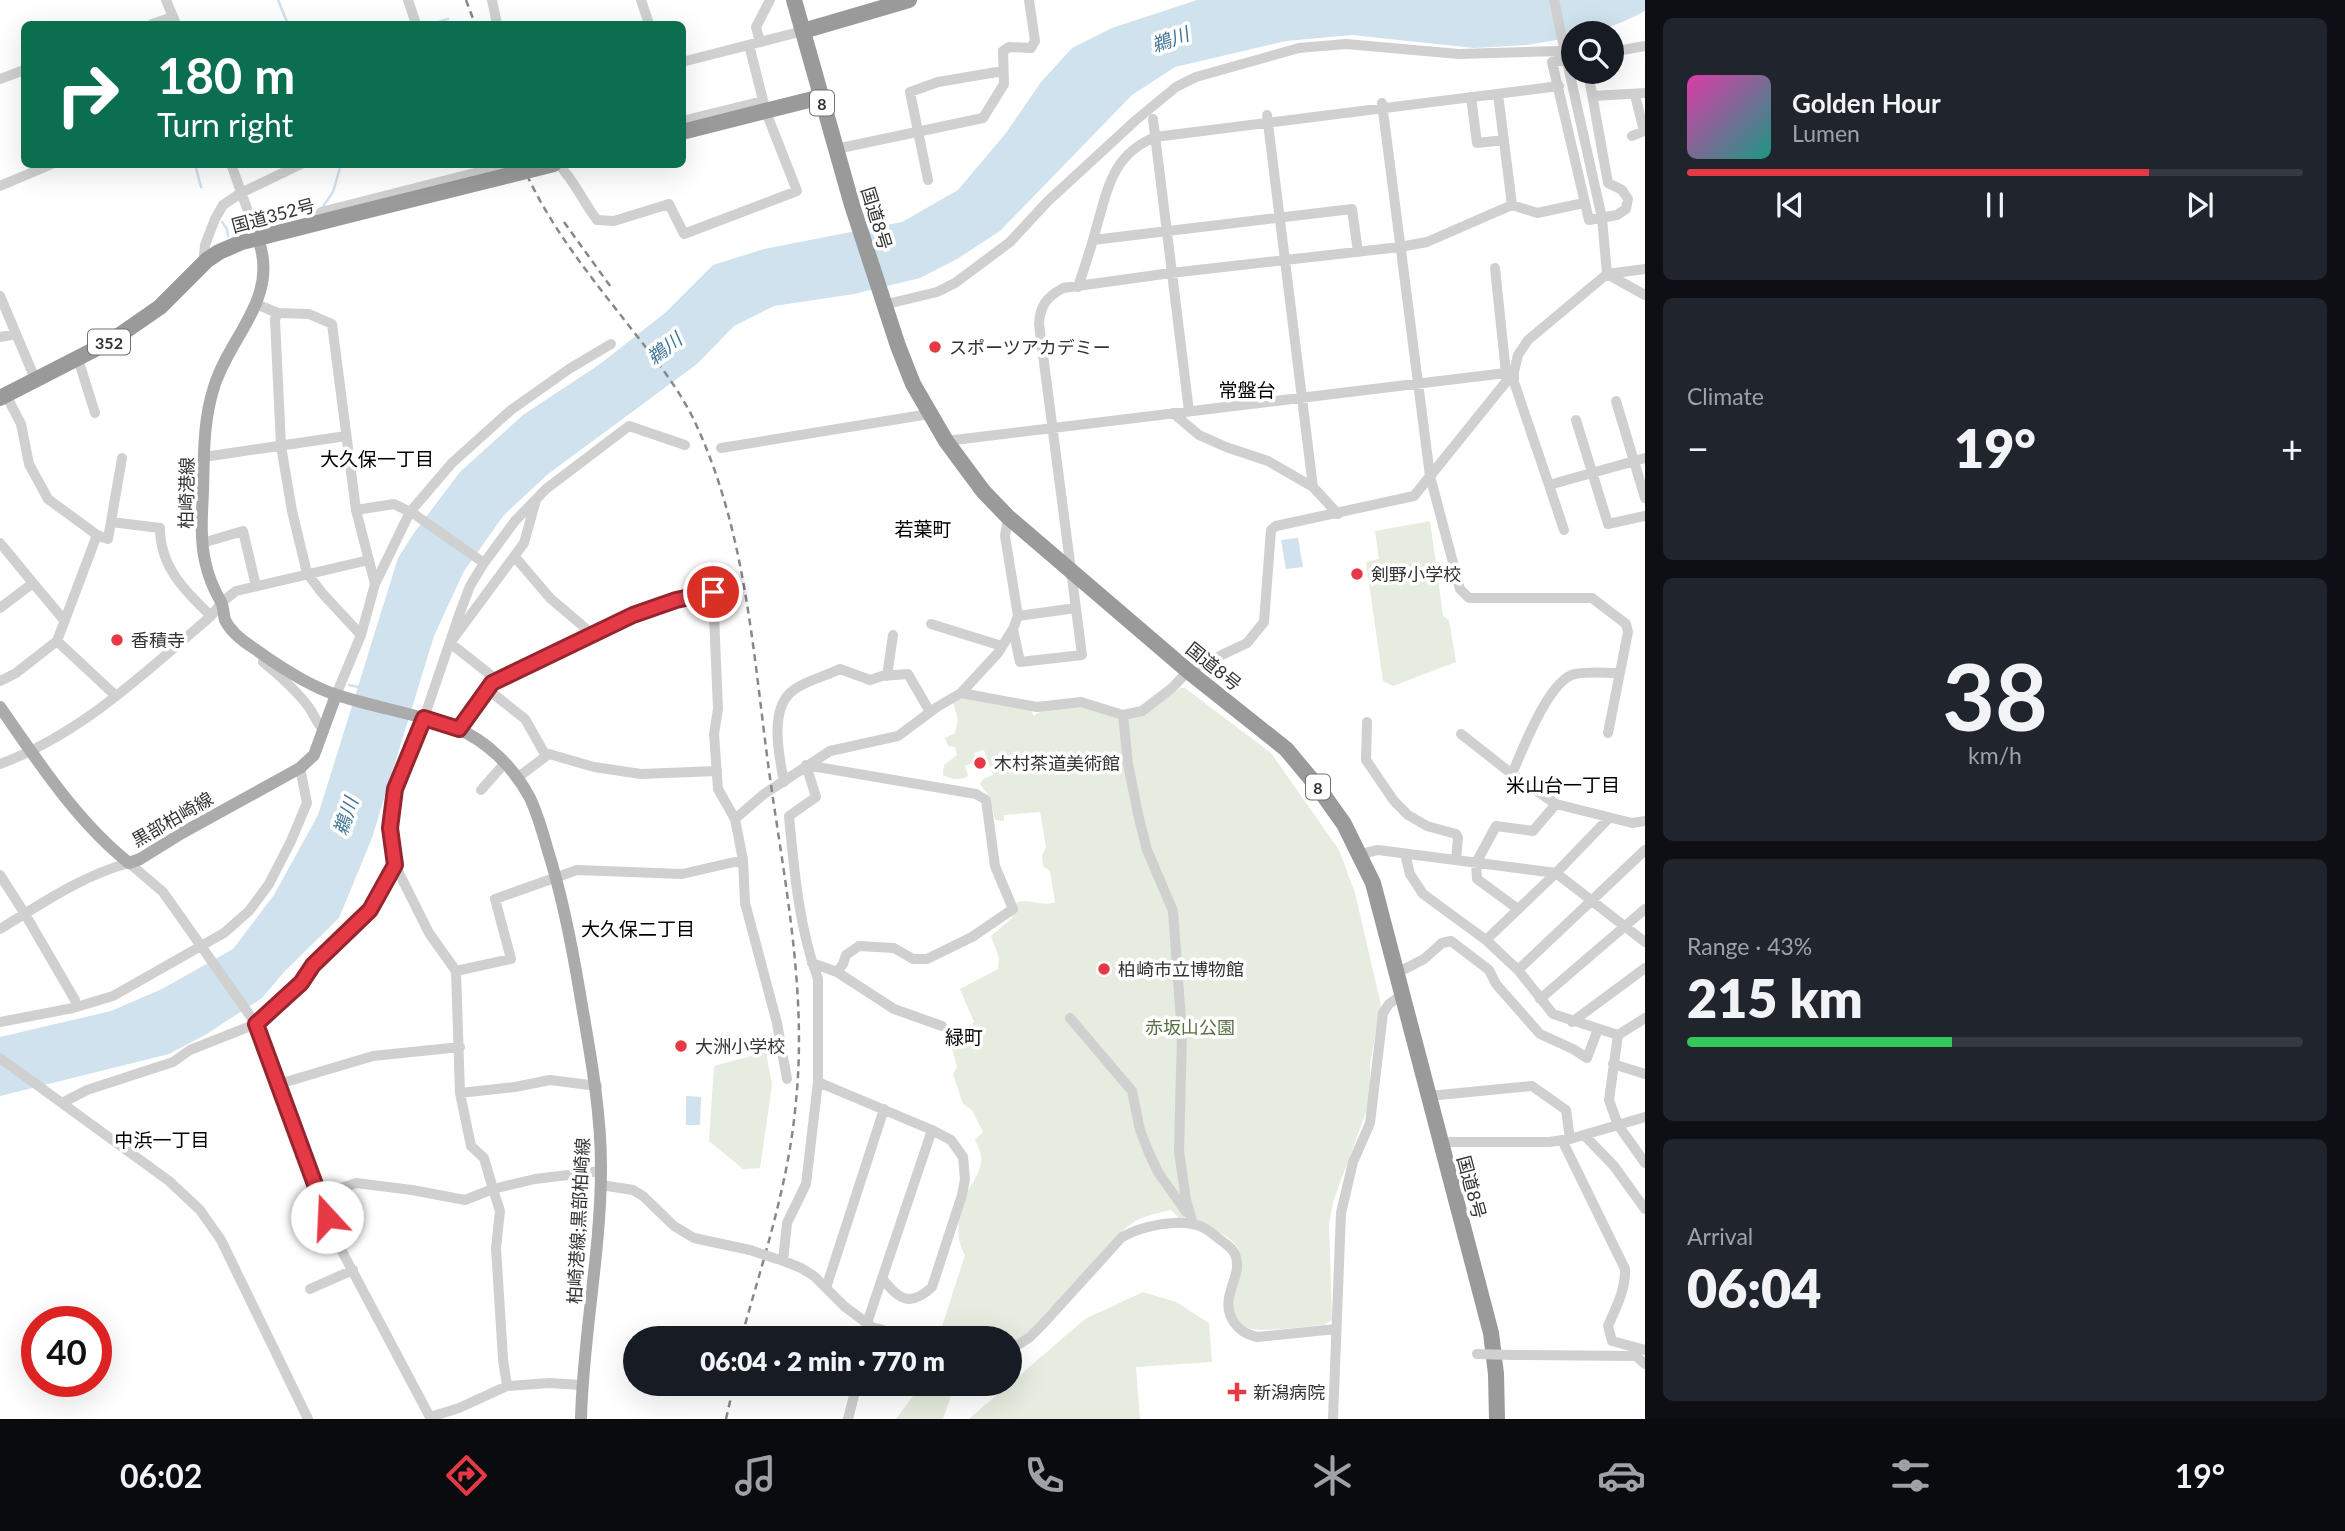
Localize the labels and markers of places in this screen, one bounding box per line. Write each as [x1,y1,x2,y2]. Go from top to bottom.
place label: スポーツアカデミー [949,336,1111,358]
marker: スポーツアカデミー [927,339,943,355]
pin [683,562,743,622]
place label: 剣野小学校 [1371,563,1461,585]
marker: 剣野小学校 [1349,566,1365,582]
place label: 香積寺 [131,629,185,651]
marker: 香積寺 [109,632,125,648]
place label: 木村茶道美術館 [994,752,1120,774]
marker: 木村茶道美術館 [972,755,988,771]
place label: 柏崎市立博物館 [1118,958,1244,980]
marker: 柏崎市立博物館 [1096,961,1112,977]
place label: 大洲小学校 [695,1035,785,1057]
marker: 大洲小学校 [673,1038,689,1054]
place label: 新潟病院 [1253,1381,1325,1403]
marker: 新潟病院 [1227,1382,1247,1402]

